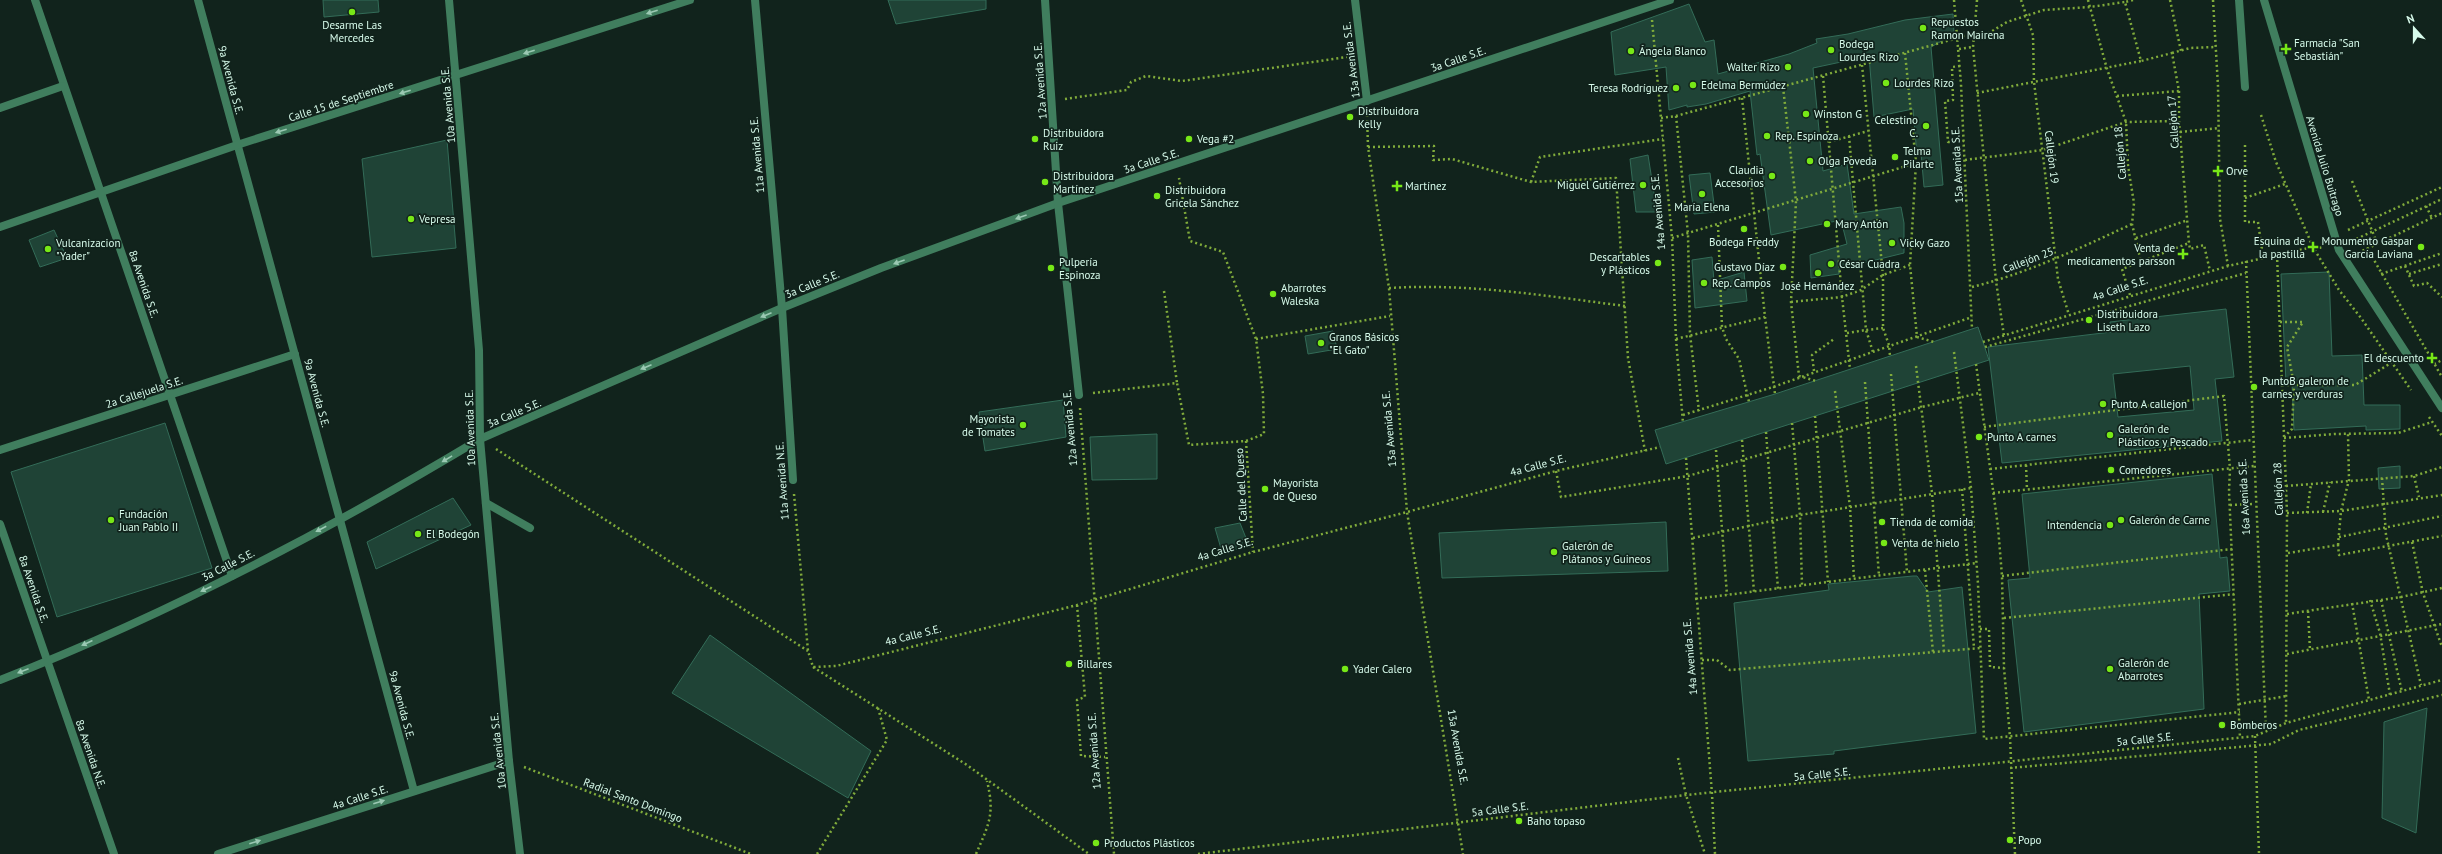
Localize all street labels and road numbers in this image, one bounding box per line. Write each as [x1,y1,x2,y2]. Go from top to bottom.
street label: 13a Avenida S.E. [1339,21,1363,99]
street label: 12a Avenida S.E. [1030,42,1050,120]
street label: 3a Calle S.E. [1429,43,1487,75]
street label: 9a Avenida S.E. [215,44,247,116]
street label: 10a Avenida S.E. [438,66,458,144]
street label: Calle 15 de Septiembre [287,77,396,125]
street label: Callejón 17 [2164,95,2182,149]
street label: Avenida Julio Buitrago [2303,114,2347,218]
street label: 11a Avenida S.E. [747,116,767,194]
street label: 15a Avenida S.E. [1948,126,1966,204]
street label: Callejón 18 [2111,126,2129,180]
street label: Callejón 19 [2042,130,2062,184]
street label: 3a Calle S.E. [1122,145,1180,177]
street label: 14a Avenida S.E. [1648,173,1668,251]
street label: Callejón 25 [2001,244,2055,276]
street label: 8a Avenida S.E. [126,248,162,320]
street label: 3a Calle S.E. [783,267,841,301]
street label: 4a Calle S.E. [2091,272,2149,304]
street label: 9a Avenida S.E. [301,357,333,429]
street label: 2a Callejuela S.E. [104,373,184,411]
street label: 10a Avenida S.E. [462,389,478,467]
street label: 12a Avenida S.E. [1060,389,1080,467]
street label: 13a Avenida S.E. [1379,390,1399,468]
street label: 3a Calle S.E. [485,395,543,431]
street label: 11a Avenida N.E. [772,442,792,520]
street label: Calle del Queso [1232,448,1250,522]
street label: 4a Calle S.E. [1508,451,1568,479]
street label: 16a Avenida S.E. [2235,458,2253,536]
street label: Callejón 28 [2270,462,2286,516]
street label: 4a Calle S.E. [1196,534,1254,564]
street label: 3a Calle S.E. [199,546,257,584]
street label: 8a Avenida S.E. [16,553,52,625]
street label: 14a Avenida S.E. [1680,618,1700,696]
street label: 4a Calle S.E. [883,621,943,649]
street label: 9a Avenida S.E. [386,669,418,741]
street label: 13a Avenida S.E. [1444,708,1472,786]
street label: 10a Avenida S.E. [487,712,509,790]
street label: 12a Avenida S.E. [1084,712,1104,790]
street label: 8a Avenida N.E. [73,718,109,790]
street label: 5a Calle S.E. [2116,729,2174,749]
street label: 5a Calle S.E. [1793,764,1851,784]
street label: Radial Santo Domingo [582,775,685,825]
street label: 4a Calle S.E. [331,781,389,813]
street label: 5a Calle S.E. [1471,799,1529,819]

